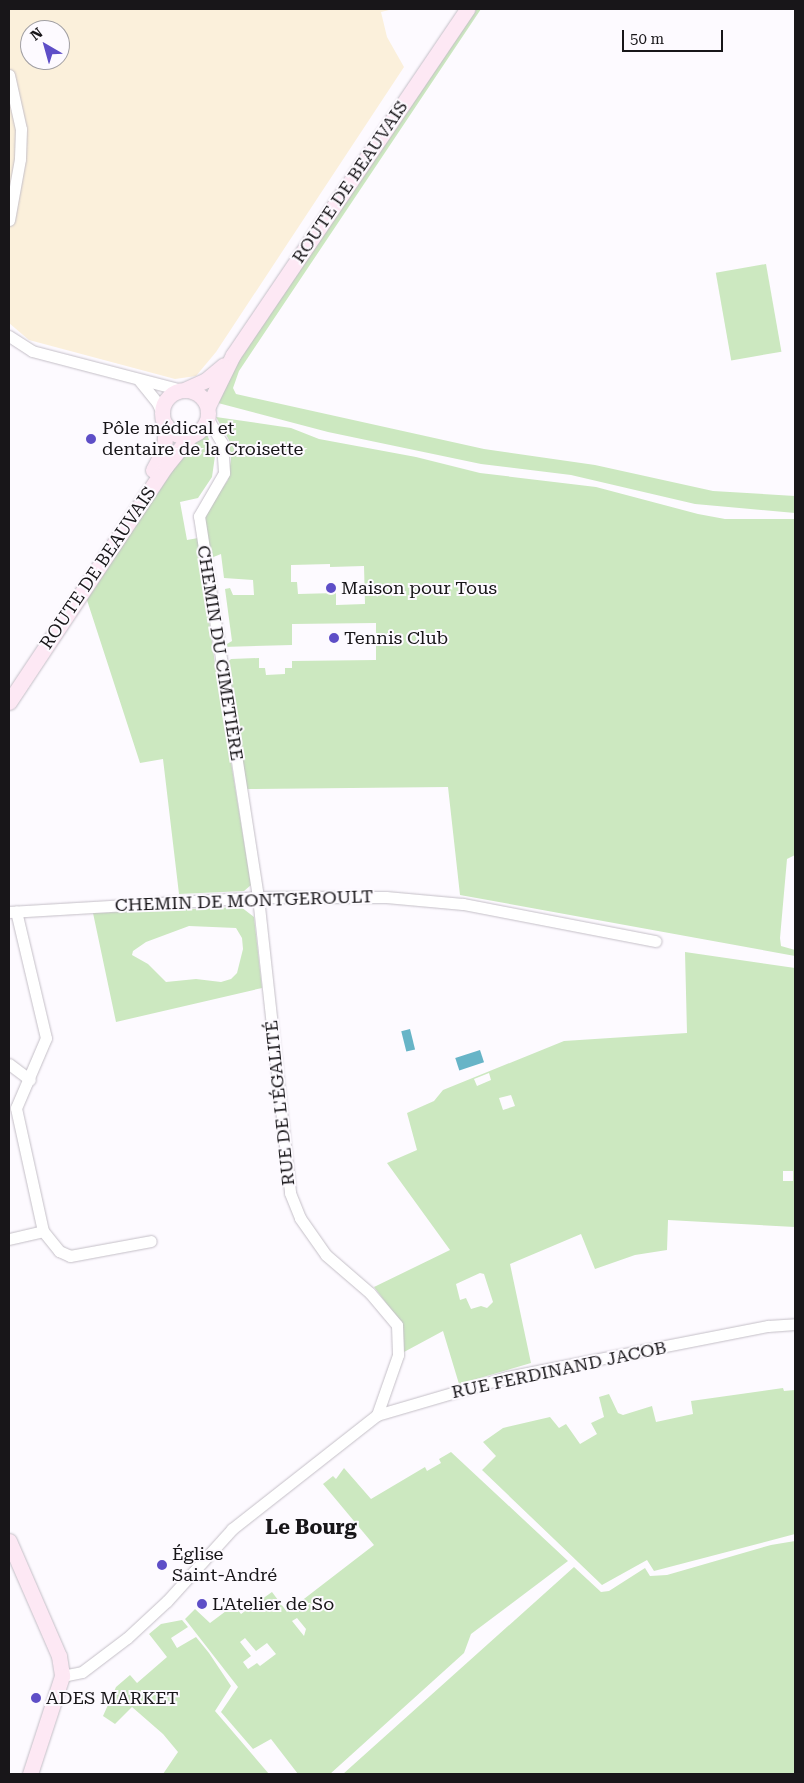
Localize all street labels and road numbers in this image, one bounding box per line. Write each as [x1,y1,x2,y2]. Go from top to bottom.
street label: ROUTE DE BEAUVAIS [288,97,412,267]
street label: ROUTE DE BEAUVAIS [36,483,160,653]
street label: CHEMIN DU CIMETIÈRE [192,544,248,762]
street label: CHEMIN DE MONTGEROULT [114,886,374,916]
street label: RUE DE L'ÉGALITÉ [261,1019,299,1187]
street label: RUE FERDINAND JACOB [450,1337,668,1403]

